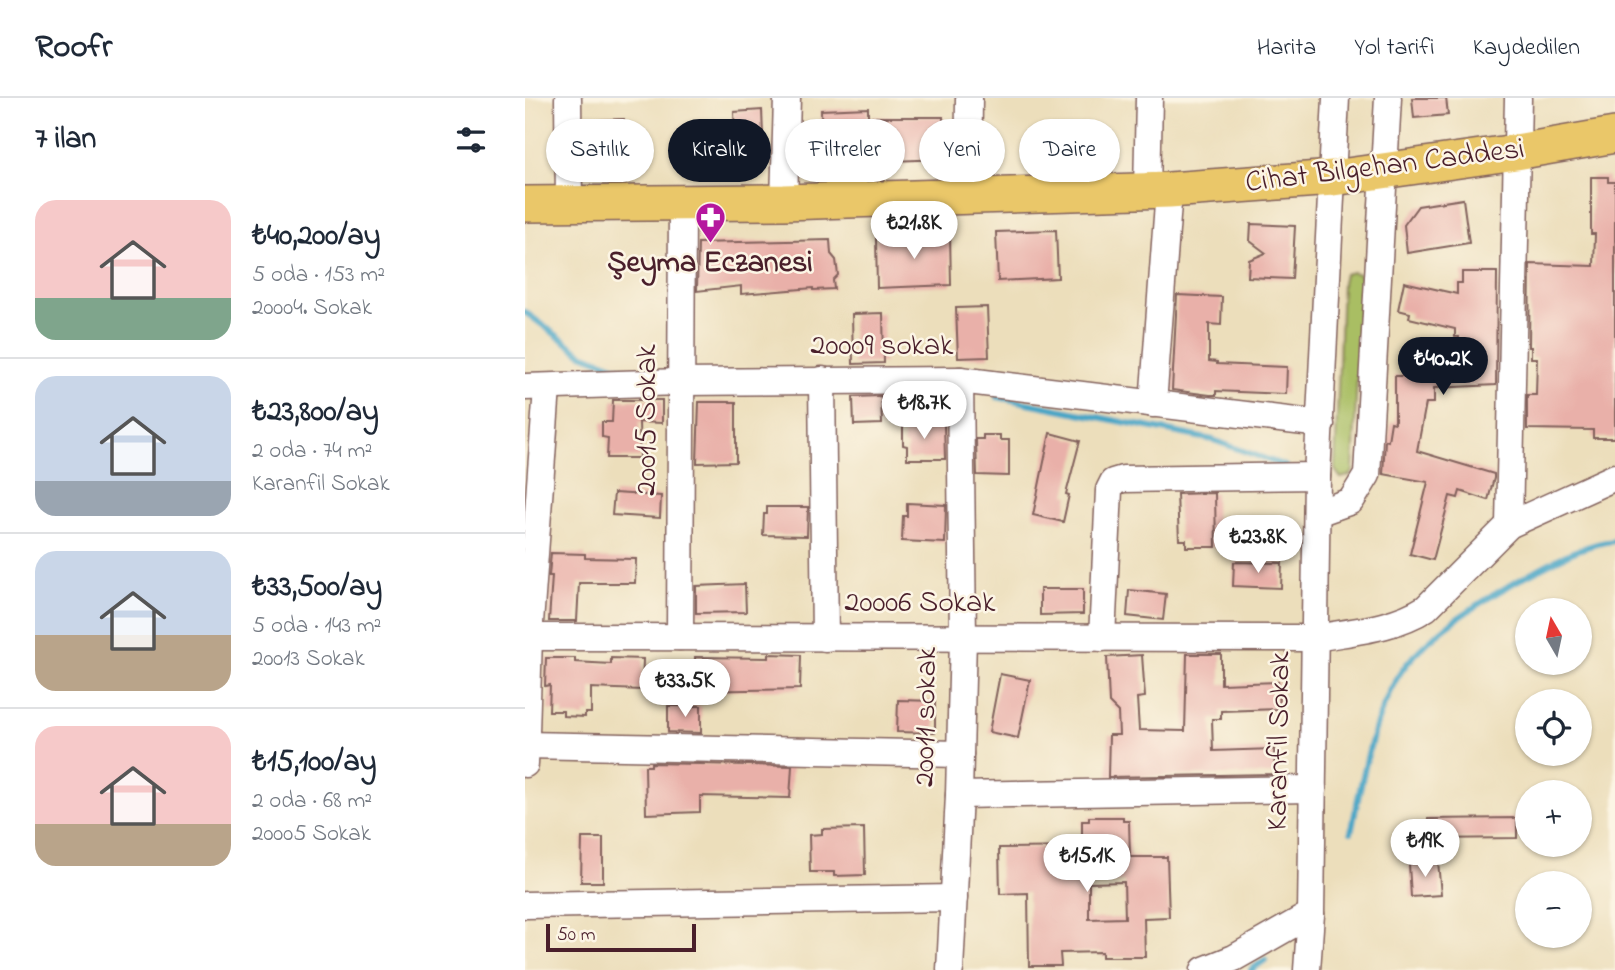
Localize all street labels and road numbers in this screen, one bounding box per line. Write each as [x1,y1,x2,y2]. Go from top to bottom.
street label: Cihat Bilgehan Caddesi [1243,128,1527,206]
street label: 20009 sokak [811,325,954,369]
street label: 20015 Sokak [626,343,670,496]
street label: 20006 Sokak [845,582,996,626]
street label: 20011 sokak [904,646,950,787]
street label: Karanfil Sokak [1256,650,1304,831]

